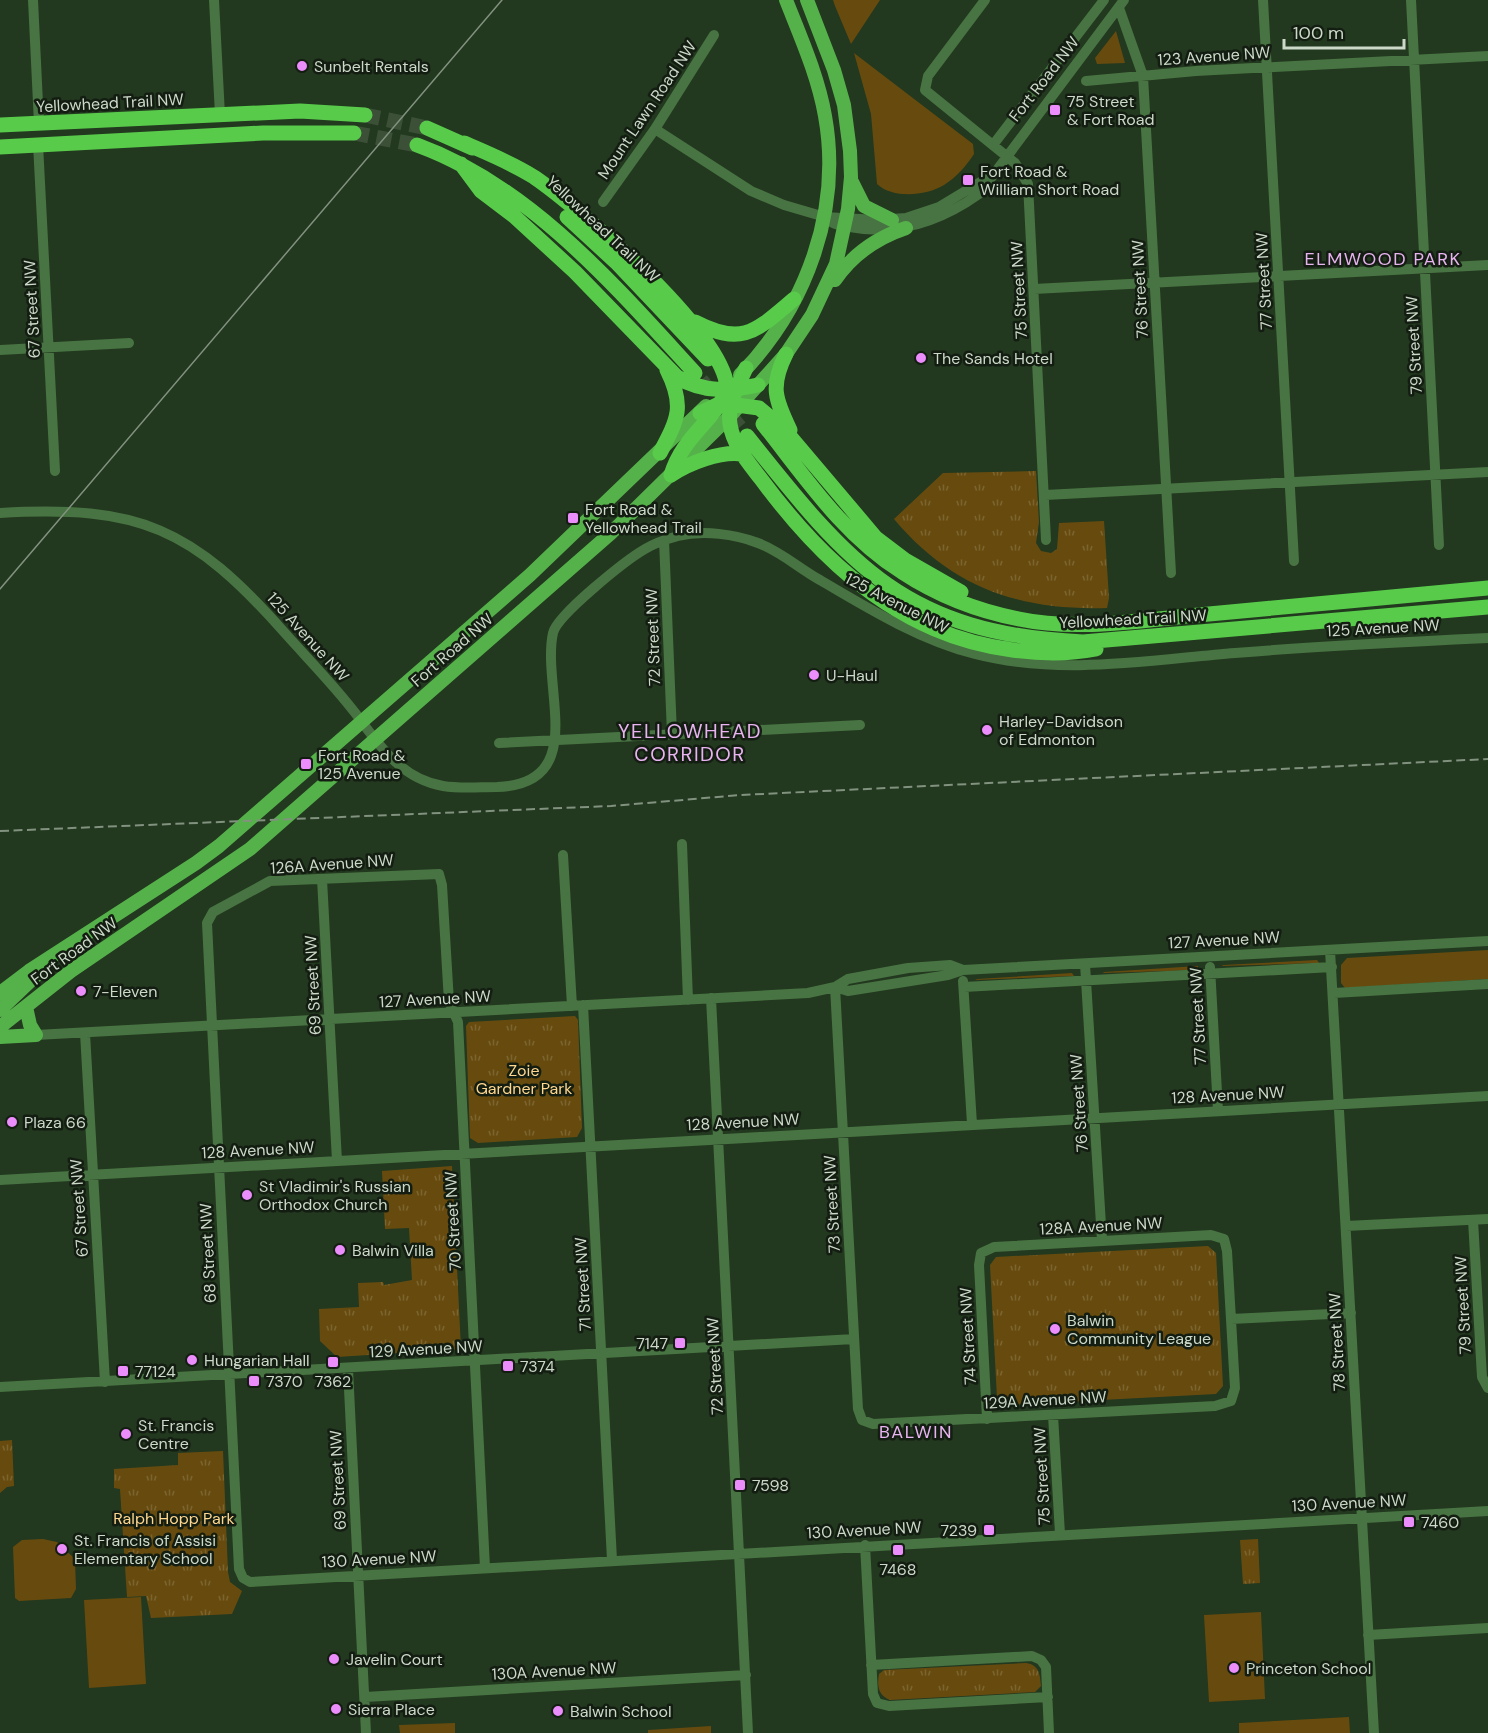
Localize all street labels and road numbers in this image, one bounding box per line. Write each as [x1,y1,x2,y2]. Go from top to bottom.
street label: Fort Road NW [1004,32,1084,126]
street label: Mount Lawn Road NW [593,36,701,183]
street label: 123 Avenue NW [1157,42,1272,70]
street label: Yellowhead Trail NW [36,89,185,117]
street label: Yellowhead Trail NW [542,171,665,287]
street label: 77 Street NW [1251,231,1277,330]
street label: 76 Street NW [1127,239,1153,339]
street label: 75 Street NW [1006,240,1032,340]
street label: 67 Street NW [19,259,45,359]
street label: 79 Street NW [1401,295,1427,395]
street label: 125 Avenue NW [842,568,953,638]
street label: 72 Street NW [641,587,665,686]
street label: 125 Avenue NW [262,588,354,687]
street label: Yellowhead Trail NW [1059,605,1208,633]
street label: Fort Road NW [407,608,498,691]
street label: 125 Avenue NW [1326,615,1441,641]
street label: 126A Avenue NW [270,849,395,879]
street label: Fort Road NW [26,912,122,990]
street label: 127 Avenue NW [1168,927,1281,953]
street label: 69 Street NW [300,934,326,1036]
street label: 77 Street NW [1185,966,1211,1065]
street label: 127 Avenue NW [379,986,492,1012]
street label: 76 Street NW [1065,1053,1093,1153]
street label: 128 Avenue NW [1171,1082,1286,1108]
street label: 128 Avenue NW [686,1109,801,1135]
street label: 128 Avenue NW [201,1137,316,1163]
street label: 73 Street NW [819,1154,845,1253]
street label: 67 Street NW [65,1158,93,1258]
street label: 70 Street NW [440,1170,466,1271]
street label: 68 Street NW [195,1202,221,1304]
street label: 128A Avenue NW [1039,1212,1164,1240]
street label: 71 Street NW [570,1236,596,1331]
street label: 79 Street NW [1450,1255,1476,1355]
street label: 74 Street NW [955,1286,981,1385]
street label: 78 Street NW [1324,1292,1350,1392]
street label: 72 Street NW [702,1316,728,1415]
street label: 129 Avenue NW [369,1336,484,1362]
street label: 129A Avenue NW [983,1386,1108,1414]
street label: 75 Street NW [1029,1426,1055,1526]
street label: 69 Street NW [325,1429,351,1531]
street label: 130 Avenue NW [1291,1489,1407,1516]
street label: 130 Avenue NW [806,1516,922,1543]
street label: 130 Avenue NW [321,1545,437,1572]
street label: 130A Avenue NW [491,1657,617,1685]

